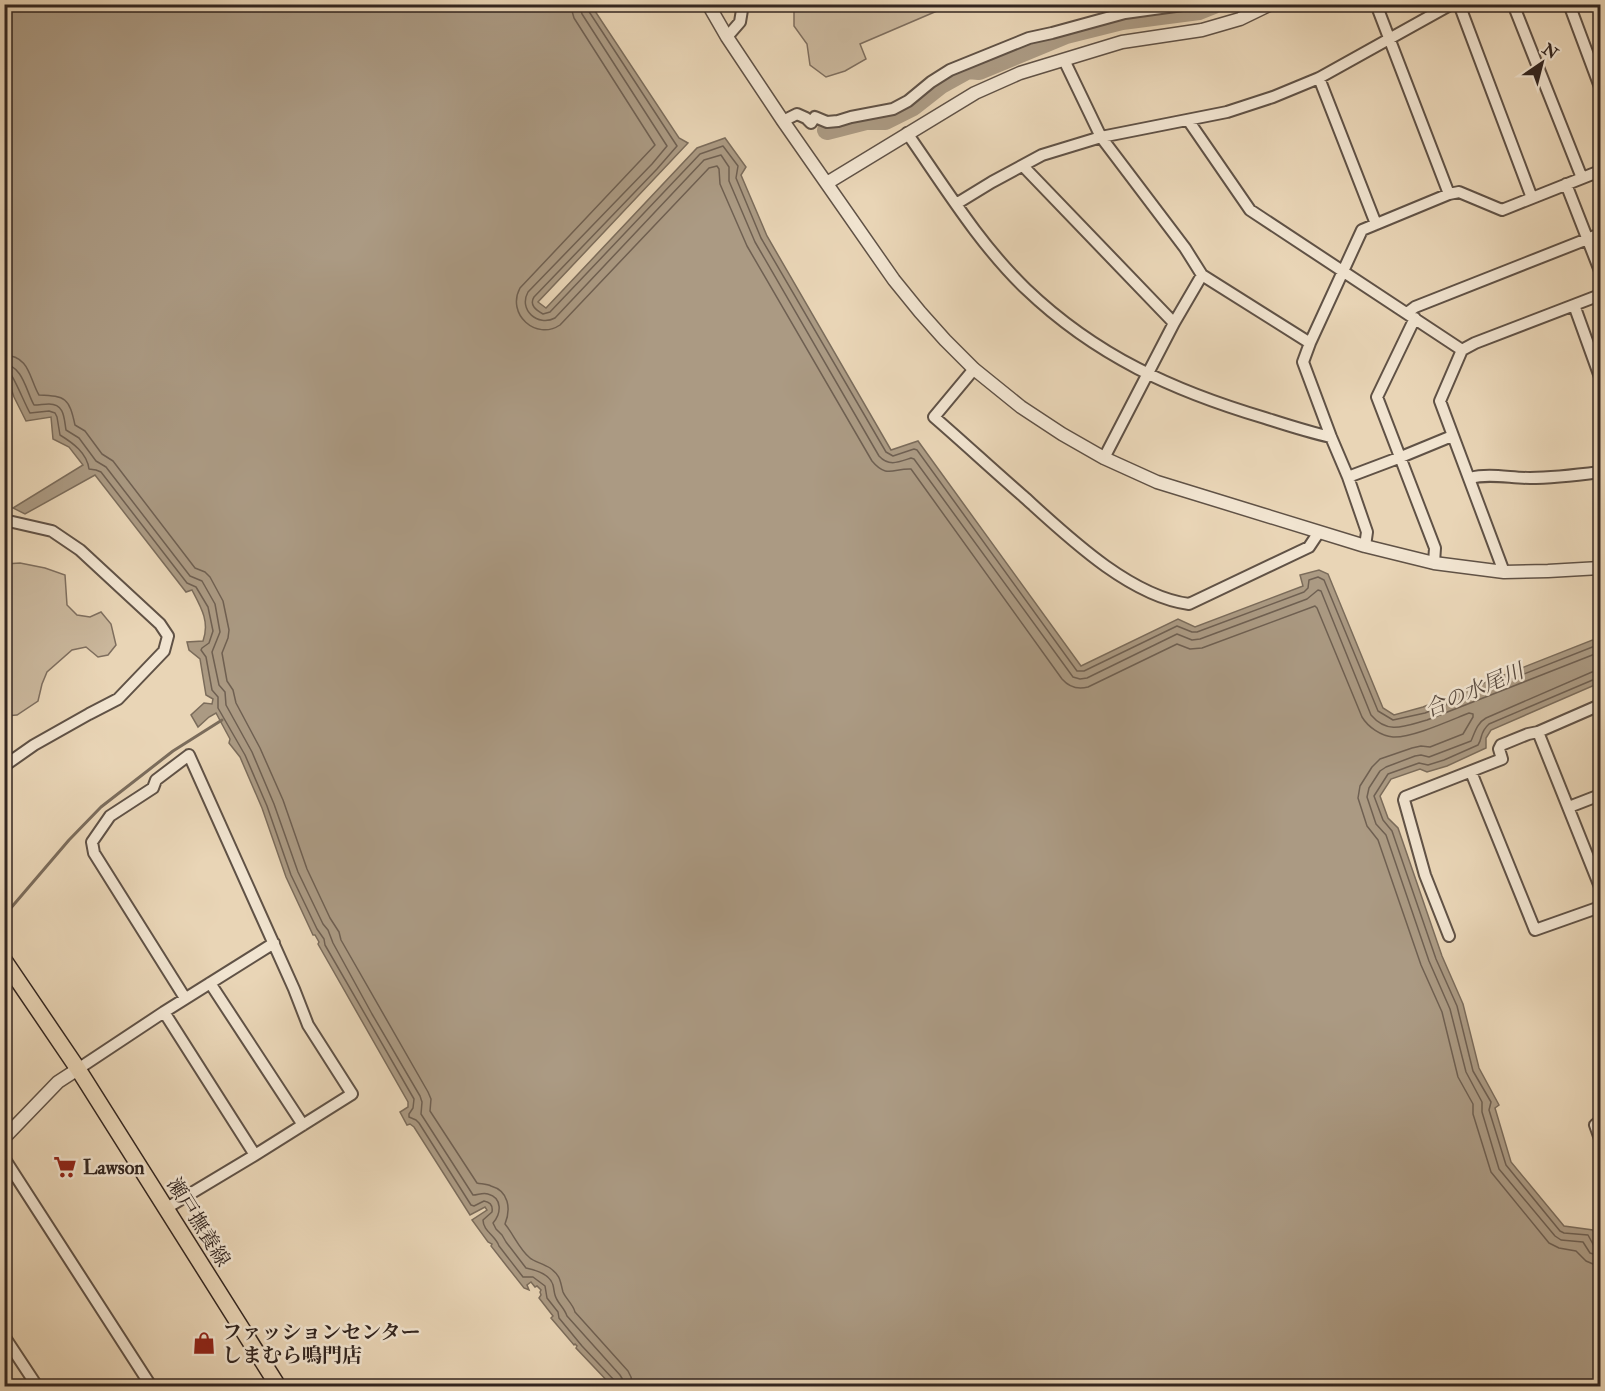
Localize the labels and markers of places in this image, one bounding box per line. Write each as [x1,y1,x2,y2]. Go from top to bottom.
supermarket icon: Lawson [52,1154,78,1180]
place label: Lawson [83,1155,145,1180]
place label: ファッションセンター しまむら鳴門店 [222,1320,420,1368]
shop icon: ファッションセンター しまむら鳴門店 [191,1330,217,1356]

